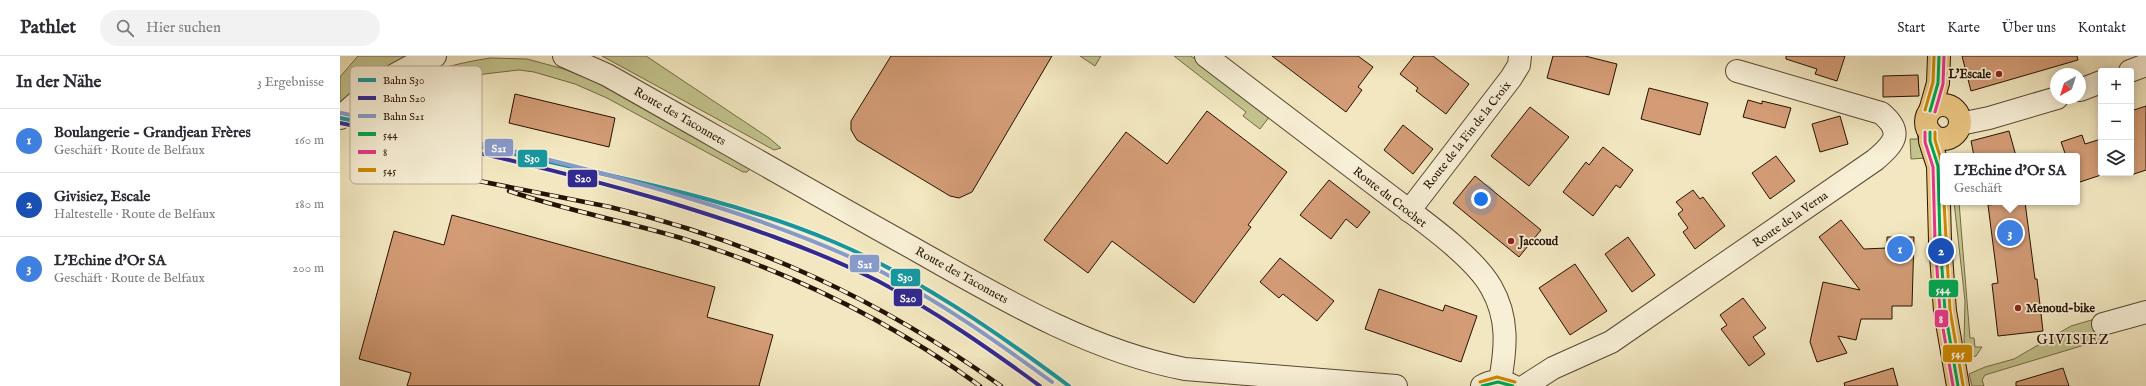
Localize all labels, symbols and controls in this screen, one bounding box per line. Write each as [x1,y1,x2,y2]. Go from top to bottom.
search box [100,10,380,46]
text: Pathlet [20,16,76,40]
icon: search [114,17,136,39]
text: Hier suchen [146,18,221,37]
text: Start [1897,19,1925,37]
text: Karte [1947,19,1980,37]
text: Über uns [2002,19,2056,37]
text: Kontakt [2078,19,2126,37]
legend [350,66,482,184]
place label: L'Escale [1947,67,1991,82]
north arrow [2050,68,2086,104]
map controls [2098,68,2134,176]
button: + [2098,68,2134,104]
marker: L'Escale [1994,69,2004,79]
text: In der Nähe [16,72,101,93]
text: 3 Ergebnisse [257,74,324,91]
text: Bahn S30 [383,74,424,88]
street label: Route de la Fin de la Croix [1420,78,1514,193]
street label: Route des Taconnets [631,84,729,149]
text: Bahn S20 [383,92,425,106]
button: − [2098,104,2134,140]
text: Bahn S21 [383,110,424,124]
text: Boulangerie - Grandjean Frères [54,123,251,142]
text: 544 [383,128,398,142]
text: 1 [27,132,31,149]
text: 160 m [294,132,324,149]
line badge: S21 [484,138,514,157]
button: layers [2098,140,2134,176]
text: Geschäft · Route de Belfaux [54,142,205,159]
text: S21 [492,142,506,156]
text: 8 [383,146,387,160]
line badge: S30 [517,149,548,168]
text: S30 [524,152,540,166]
popup [1940,153,2080,205]
text: L'Echine d'Or SA [1954,161,2066,180]
text: 545 [383,164,396,178]
street label: Route du Crochet [1350,164,1430,231]
line badge: S20 [567,169,598,188]
text: S20 [575,172,592,186]
text: Geschäft [1954,180,2002,197]
text: Givisiez, Escale [54,187,150,206]
street label: Route de la Verna [1750,187,1831,251]
your location [1471,189,1491,209]
text: 2 [26,196,32,213]
text: 180 m [295,196,324,213]
text: Haltestelle · Route de Belfaux [54,206,215,223]
pin: 3 [1997,218,2023,248]
place label: Jaccoud [1517,234,1559,250]
pin: 1 [1887,234,1913,264]
marker: Jaccoud [1506,236,1516,246]
pin: 2 [1928,236,1954,266]
street label: Route des Taconnets [913,244,1011,307]
text: L'Echine d'Or SA [54,251,166,270]
line badge: S21 [849,254,880,273]
text: S21 [858,258,872,272]
text: 3 [27,260,31,277]
text: 200 m [292,260,324,277]
line badge: S30 [890,268,921,287]
text: Geschäft · Route de Belfaux [54,270,205,287]
text: S30 [897,271,913,285]
line badge: 544 [1928,279,1959,298]
text: 544 [1936,283,1951,297]
line badge: S20 [893,288,923,307]
text: S20 [900,292,917,306]
place label: Menoud-bike [2026,301,2096,316]
marker: Menoud-bike [2013,303,2023,313]
line badge: 8 [1934,309,1949,328]
text: 8 [1939,313,1943,327]
district label: GIVISIEZ [2036,331,2110,349]
line badge: 545 [1942,344,1973,363]
text: 545 [1951,347,1965,361]

